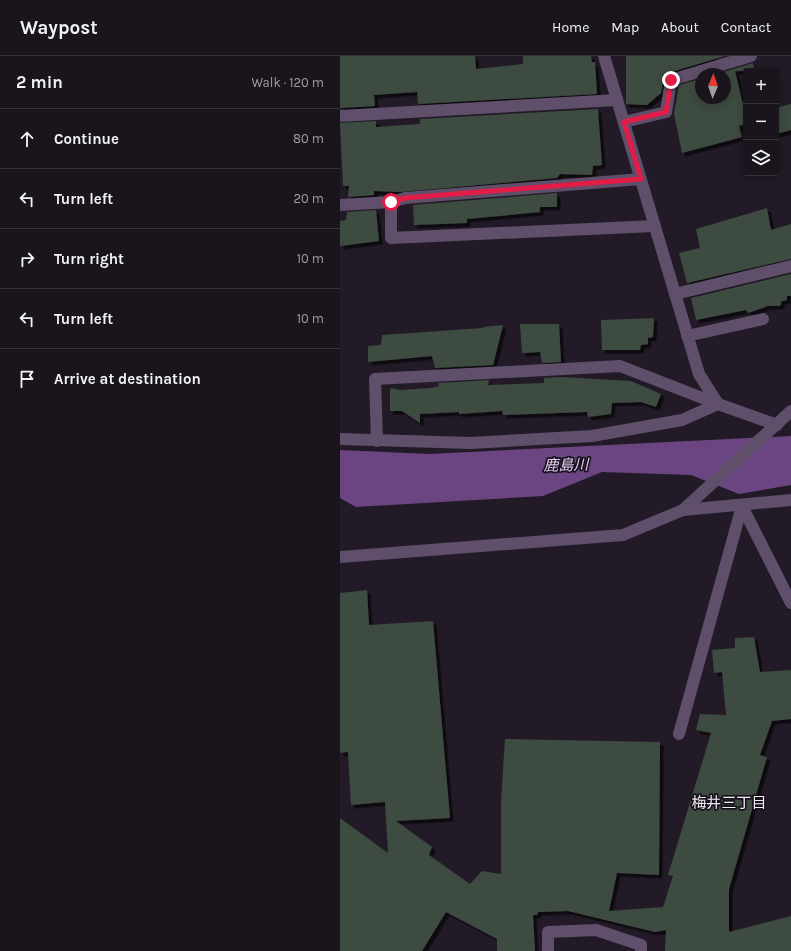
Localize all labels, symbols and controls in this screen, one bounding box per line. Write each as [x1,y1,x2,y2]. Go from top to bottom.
text: Waypost [20,17,98,39]
text: Home [552,19,589,36]
text: Map [611,19,639,36]
text: About [661,19,699,36]
text: Contact [721,19,771,36]
north arrow [695,68,731,104]
map controls [743,68,779,176]
button: + [743,68,779,104]
route end [662,71,680,89]
text: 2 min [16,72,63,92]
text: Walk · 120 m [251,75,324,90]
button: − [743,104,779,140]
icon: ahead [16,128,38,150]
text: Continue [54,130,119,148]
text: 80 m [293,131,324,146]
button: layers [743,140,779,176]
icon: left [16,188,38,210]
text: Turn left [54,190,113,208]
text: 20 m [294,191,324,206]
route start [382,193,400,211]
icon: right [16,248,38,270]
text: Turn right [54,250,124,268]
text: 10 m [297,251,324,266]
icon: left [16,308,38,330]
text: Turn left [54,310,113,328]
text: 10 m [297,311,324,326]
icon: arrive [16,368,38,390]
text: Arrive at destination [54,370,201,388]
water label: 鹿島川 [543,456,591,474]
district label: 梅井三丁目 [691,794,767,812]

